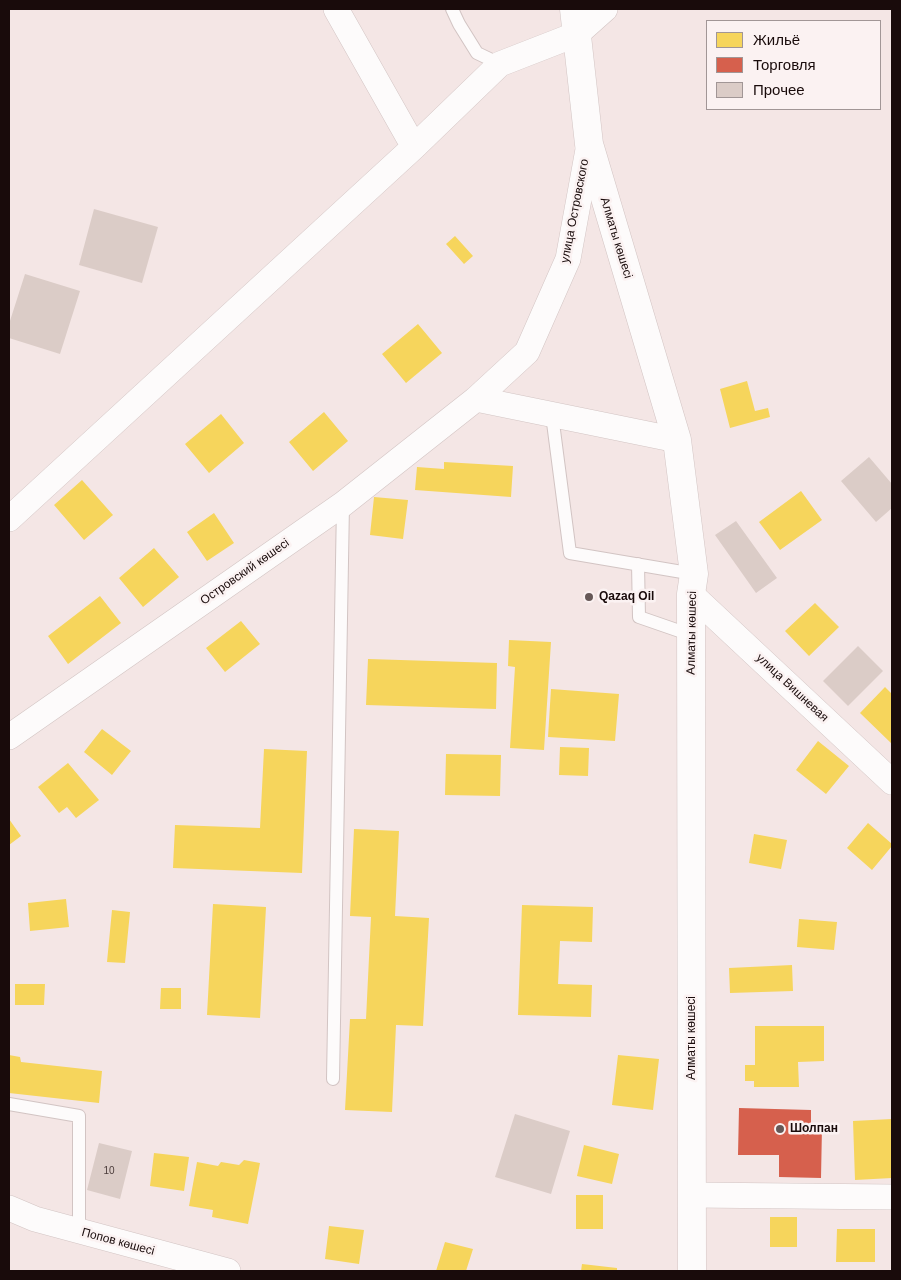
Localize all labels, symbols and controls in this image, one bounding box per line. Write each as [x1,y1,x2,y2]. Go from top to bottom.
legend [706,20,881,110]
text: Жильё [753,31,800,48]
text: Торговля [753,56,816,73]
text: Прочее [753,81,805,98]
street label: улица Островского [558,158,592,264]
street label: Алматы көшесі [597,196,635,280]
street label: Островский көшесі [198,536,292,608]
place label: Qazaq Oil [599,590,654,604]
marker: Qazaq Oil [583,591,595,603]
street label: Алматы көшесі [684,591,700,675]
street label: улица Вишневая [753,651,831,725]
street label: Алматы көшесі [685,996,699,1080]
place label: Шолпан [790,1122,838,1136]
marker: Шолпан [774,1123,786,1135]
house number: 10 [103,1165,115,1177]
street label: Попов көшесі [80,1225,156,1259]

